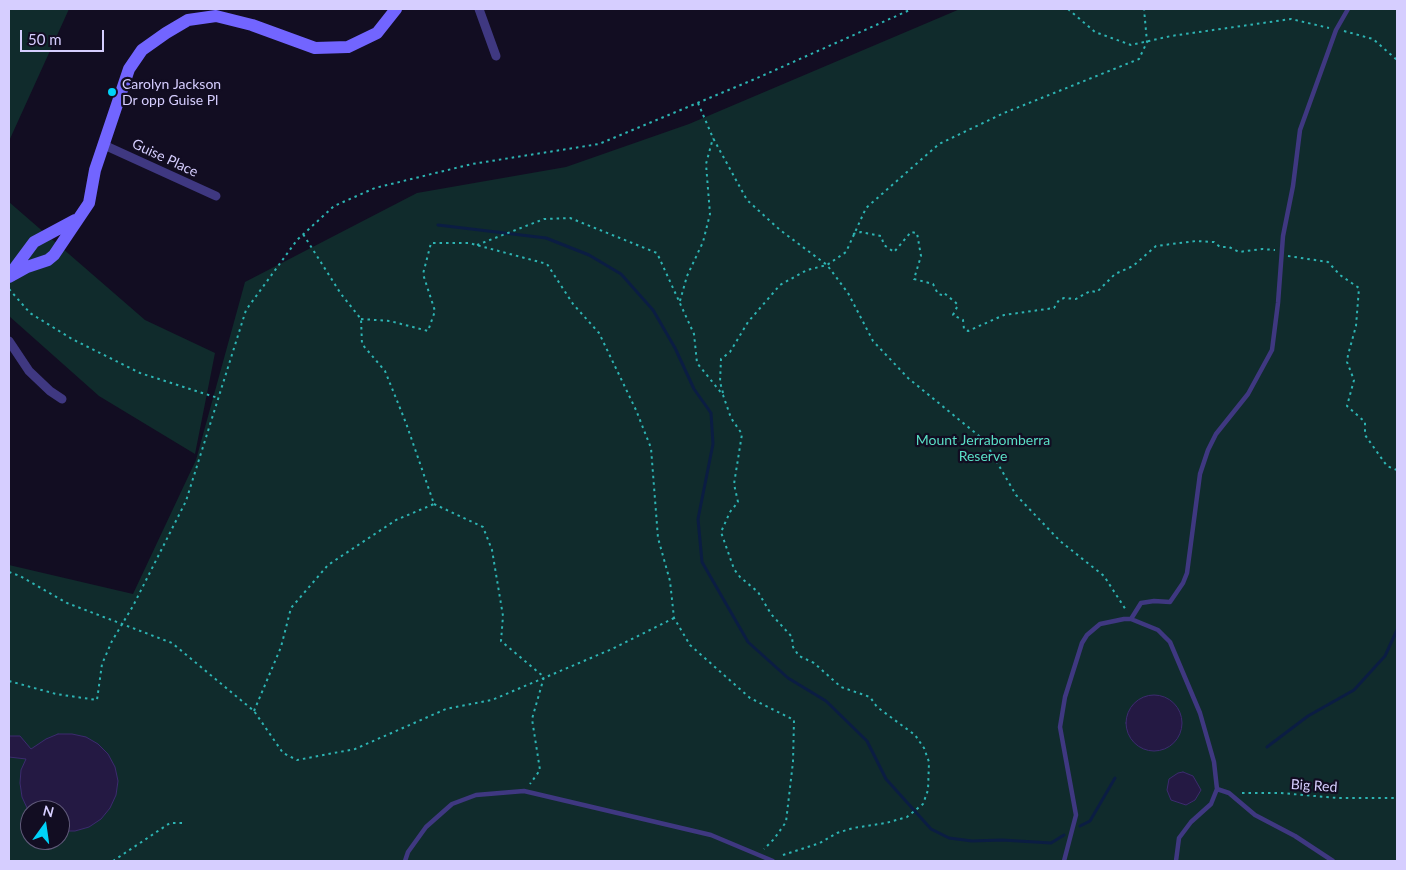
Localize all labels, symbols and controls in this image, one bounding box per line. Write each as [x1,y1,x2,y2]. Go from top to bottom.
scale bar [22,20,106,52]
text: 50 m [28,30,62,48]
place label: Carolyn Jackson Dr opp Guise Pl [122,76,221,108]
marker: Carolyn Jackson Dr opp Guise Pl [106,86,118,98]
street label: Guise Place [129,135,201,181]
park label: Mount Jerrabomberra Reserve [916,432,1050,464]
street label: Big Red [1290,776,1338,796]
north arrow [20,800,70,850]
text: N [41,801,56,820]

